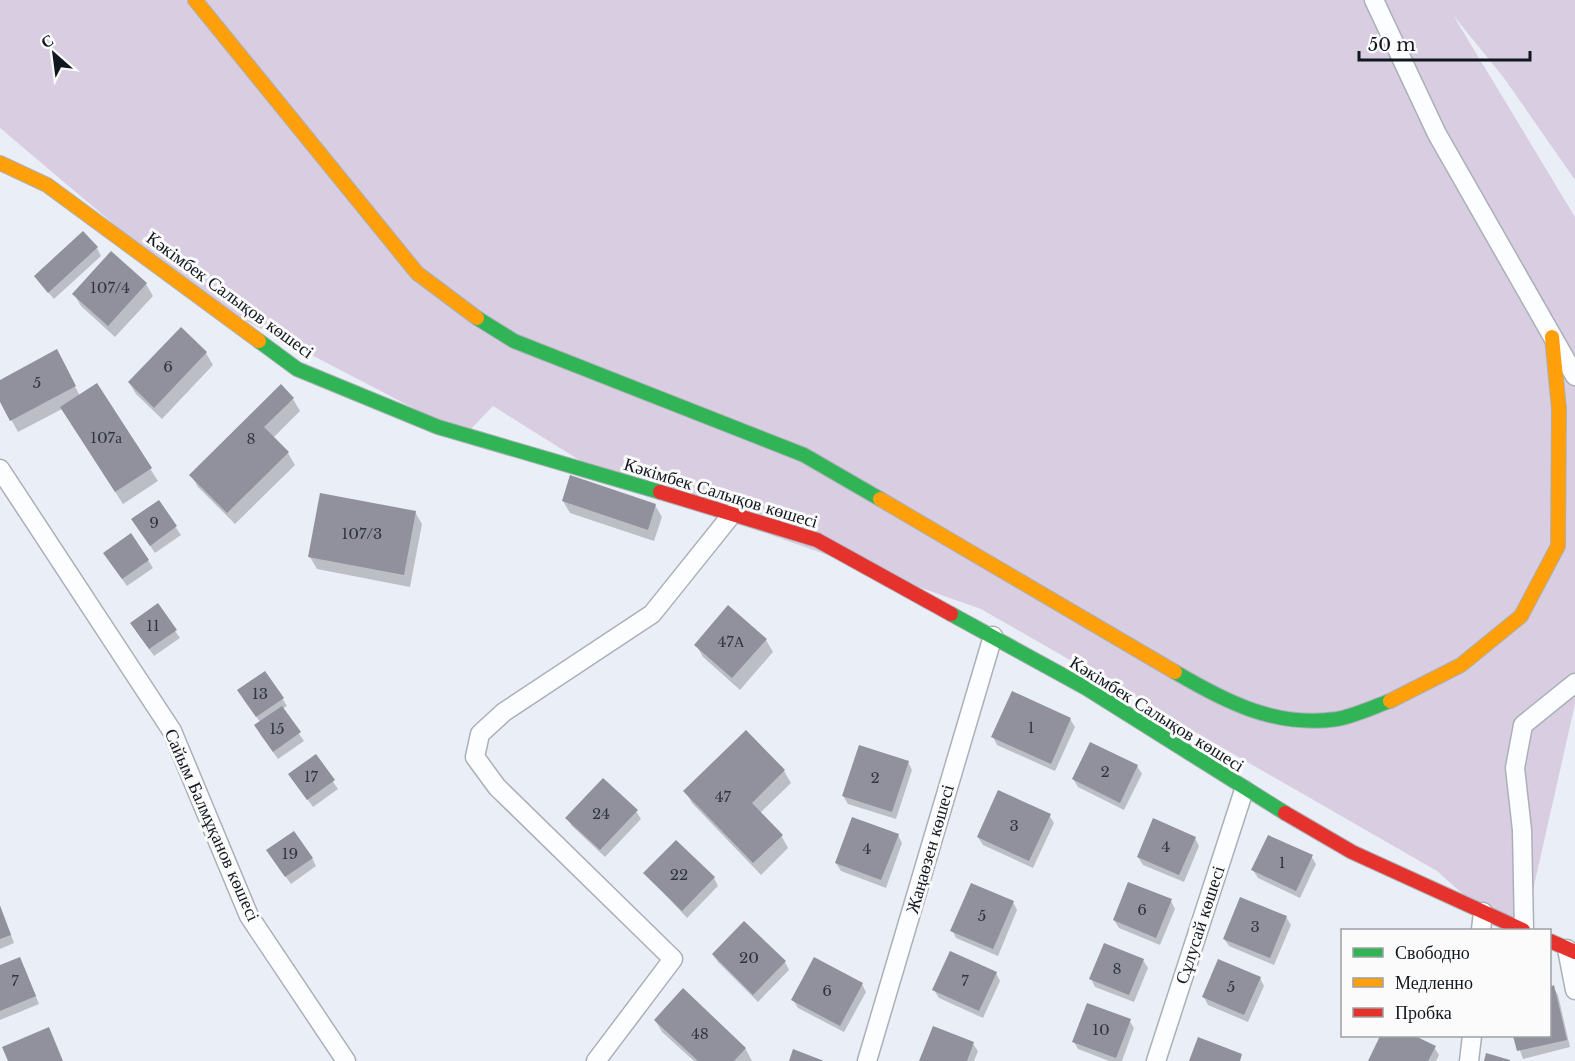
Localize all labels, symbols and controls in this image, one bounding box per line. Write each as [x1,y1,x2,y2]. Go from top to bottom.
north arrow [24,24,84,84]
scale bar [1359,24,1530,62]
text: С [37,29,57,52]
text: 50 m [1368,34,1416,56]
street label: Кәкімбек Салықов көшесі [142,227,318,363]
house number: 107/4 [90,278,130,297]
house number: 6 [163,357,173,376]
house number: 5 [33,373,41,392]
house number: 107а [90,428,122,447]
house number: 8 [246,429,256,448]
street label: Кәкімбек Салықов көшесі [621,453,821,533]
house number: 9 [149,513,159,532]
house number: 107/3 [342,524,382,543]
house number: 11 [146,616,160,635]
house number: 47А [717,632,745,651]
street label: Кәкімбек Салықов көшесі [1066,651,1248,777]
house number: 13 [252,684,268,703]
house number: 1 [1028,718,1034,737]
house number: 15 [269,719,285,738]
street label: Сайым Балмұқанов көшесі [160,725,264,925]
house number: 2 [1100,762,1110,781]
house number: 17 [304,767,319,786]
house number: 2 [870,768,880,787]
street label: Жаңаөзен көшесі [901,782,959,916]
house number: 47 [715,787,732,806]
house number: 24 [592,804,610,823]
house number: 3 [1009,816,1019,835]
house number: 4 [1162,837,1170,856]
house number: 4 [863,839,871,858]
house number: 19 [282,844,298,863]
house number: 1 [1279,853,1285,872]
street label: Сұлусай көшесі [1171,863,1229,987]
house number: 22 [670,865,688,884]
house number: 6 [1137,900,1147,919]
house number: 5 [978,906,986,925]
house number: 3 [1250,917,1260,936]
legend [1341,929,1551,1037]
text: Свободно [1395,942,1470,964]
house number: 20 [739,948,759,967]
house number: 8 [1112,959,1122,978]
house number: 7 [11,971,19,990]
house number: 7 [961,971,969,990]
text: Медленно [1395,972,1473,994]
house number: 5 [1227,977,1235,996]
house number: 6 [822,981,832,1000]
text: Пробка [1395,1002,1452,1024]
house number: 10 [1092,1020,1110,1039]
house number: 48 [691,1024,709,1043]

